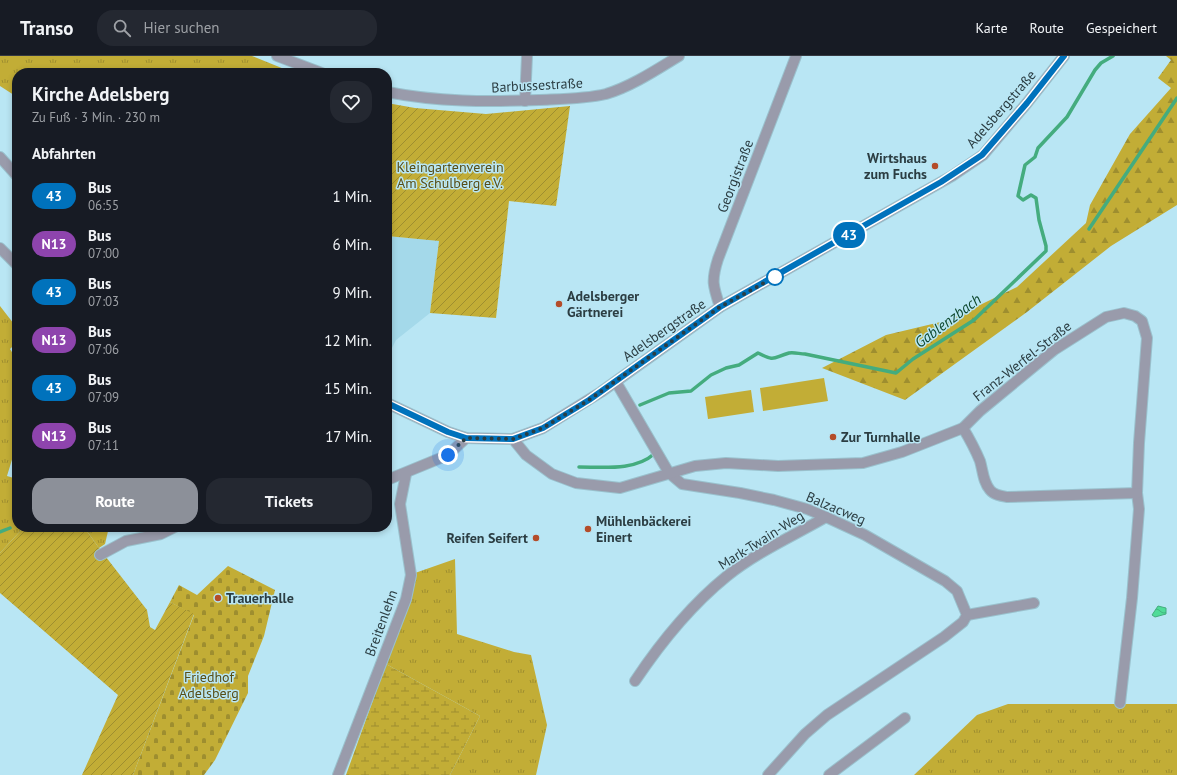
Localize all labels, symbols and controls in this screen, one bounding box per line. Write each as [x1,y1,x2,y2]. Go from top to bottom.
search box [97,10,377,46]
text: Transo [20,16,73,40]
icon: search [111,17,133,39]
text: Hier suchen [143,18,220,37]
text: Karte [976,19,1008,37]
text: Route [1030,19,1064,37]
text: Gespeichert [1086,19,1157,37]
street label: Adelsbergstraße [962,66,1040,152]
street label: Barbussestraße [491,74,583,96]
button: heart [330,81,372,123]
text: Kirche Adelsberg [32,82,170,106]
text: Zu Fuß · 3 Min. · 230 m [32,109,160,126]
street label: Georgistraße [713,137,757,215]
text: Abfahrten [32,144,96,163]
place label: Wirtshaus zum Fuchs [864,149,927,183]
park label: Kleingartenverein Am Schulberg e.V. [396,158,504,192]
marker: Wirtshaus zum Fuchs [930,161,940,171]
text: Bus [88,178,111,197]
text: 43 [46,187,62,205]
text: 1 Min. [333,187,372,206]
text: 06:55 [88,197,119,214]
line badge: 43 [831,222,867,248]
text: Bus [88,226,111,245]
text: 43 [841,226,857,244]
text: N13 [41,235,67,253]
text: 6 Min. [333,235,372,254]
text: 07:00 [88,245,119,262]
unlabelled marker [766,268,784,286]
text: Bus [88,274,111,293]
text: 43 [46,283,62,301]
text: 9 Min. [333,283,372,302]
place label: Adelsberger Gärtnerei [567,287,639,321]
water label: Gablenzbach [911,289,985,352]
text: 07:03 [88,293,119,310]
street label: Adelsbergstraße [619,295,709,365]
marker: Adelsberger Gärtnerei [554,299,564,309]
street label: Franz-Werfel-Straße [969,317,1075,405]
text: Bus [88,322,111,341]
text: N13 [41,331,67,349]
text: 12 Min. [324,331,372,350]
text: 07:06 [88,341,119,358]
text: Bus [88,370,111,389]
text: 43 [46,379,62,397]
text: 15 Min. [324,379,372,398]
text: 07:09 [88,389,119,406]
text: Bus [88,418,111,437]
text: N13 [41,427,67,445]
text: 17 Min. [325,427,372,446]
place label: Zur Turnhalle [841,428,920,446]
marker: Zur Turnhalle [828,432,838,442]
text: 07:11 [88,437,119,454]
your location [438,445,458,465]
button: Route [32,478,198,524]
button: Tickets [206,478,372,524]
street label: Balzacweg [803,487,869,529]
street label: Mark-Twain-Weg [715,506,807,574]
place label: Mühlenbäckerei Einert [596,512,692,546]
marker: Mühlenbäckerei Einert [583,524,593,534]
place label: Reifen Seifert [447,529,528,547]
marker: Reifen Seifert [531,533,541,543]
street label: Breitenlehn [361,587,401,659]
place label: Trauerhalle [226,589,294,607]
marker: Trauerhalle [213,593,223,603]
park label: Friedhof Adelsberg [179,668,239,702]

